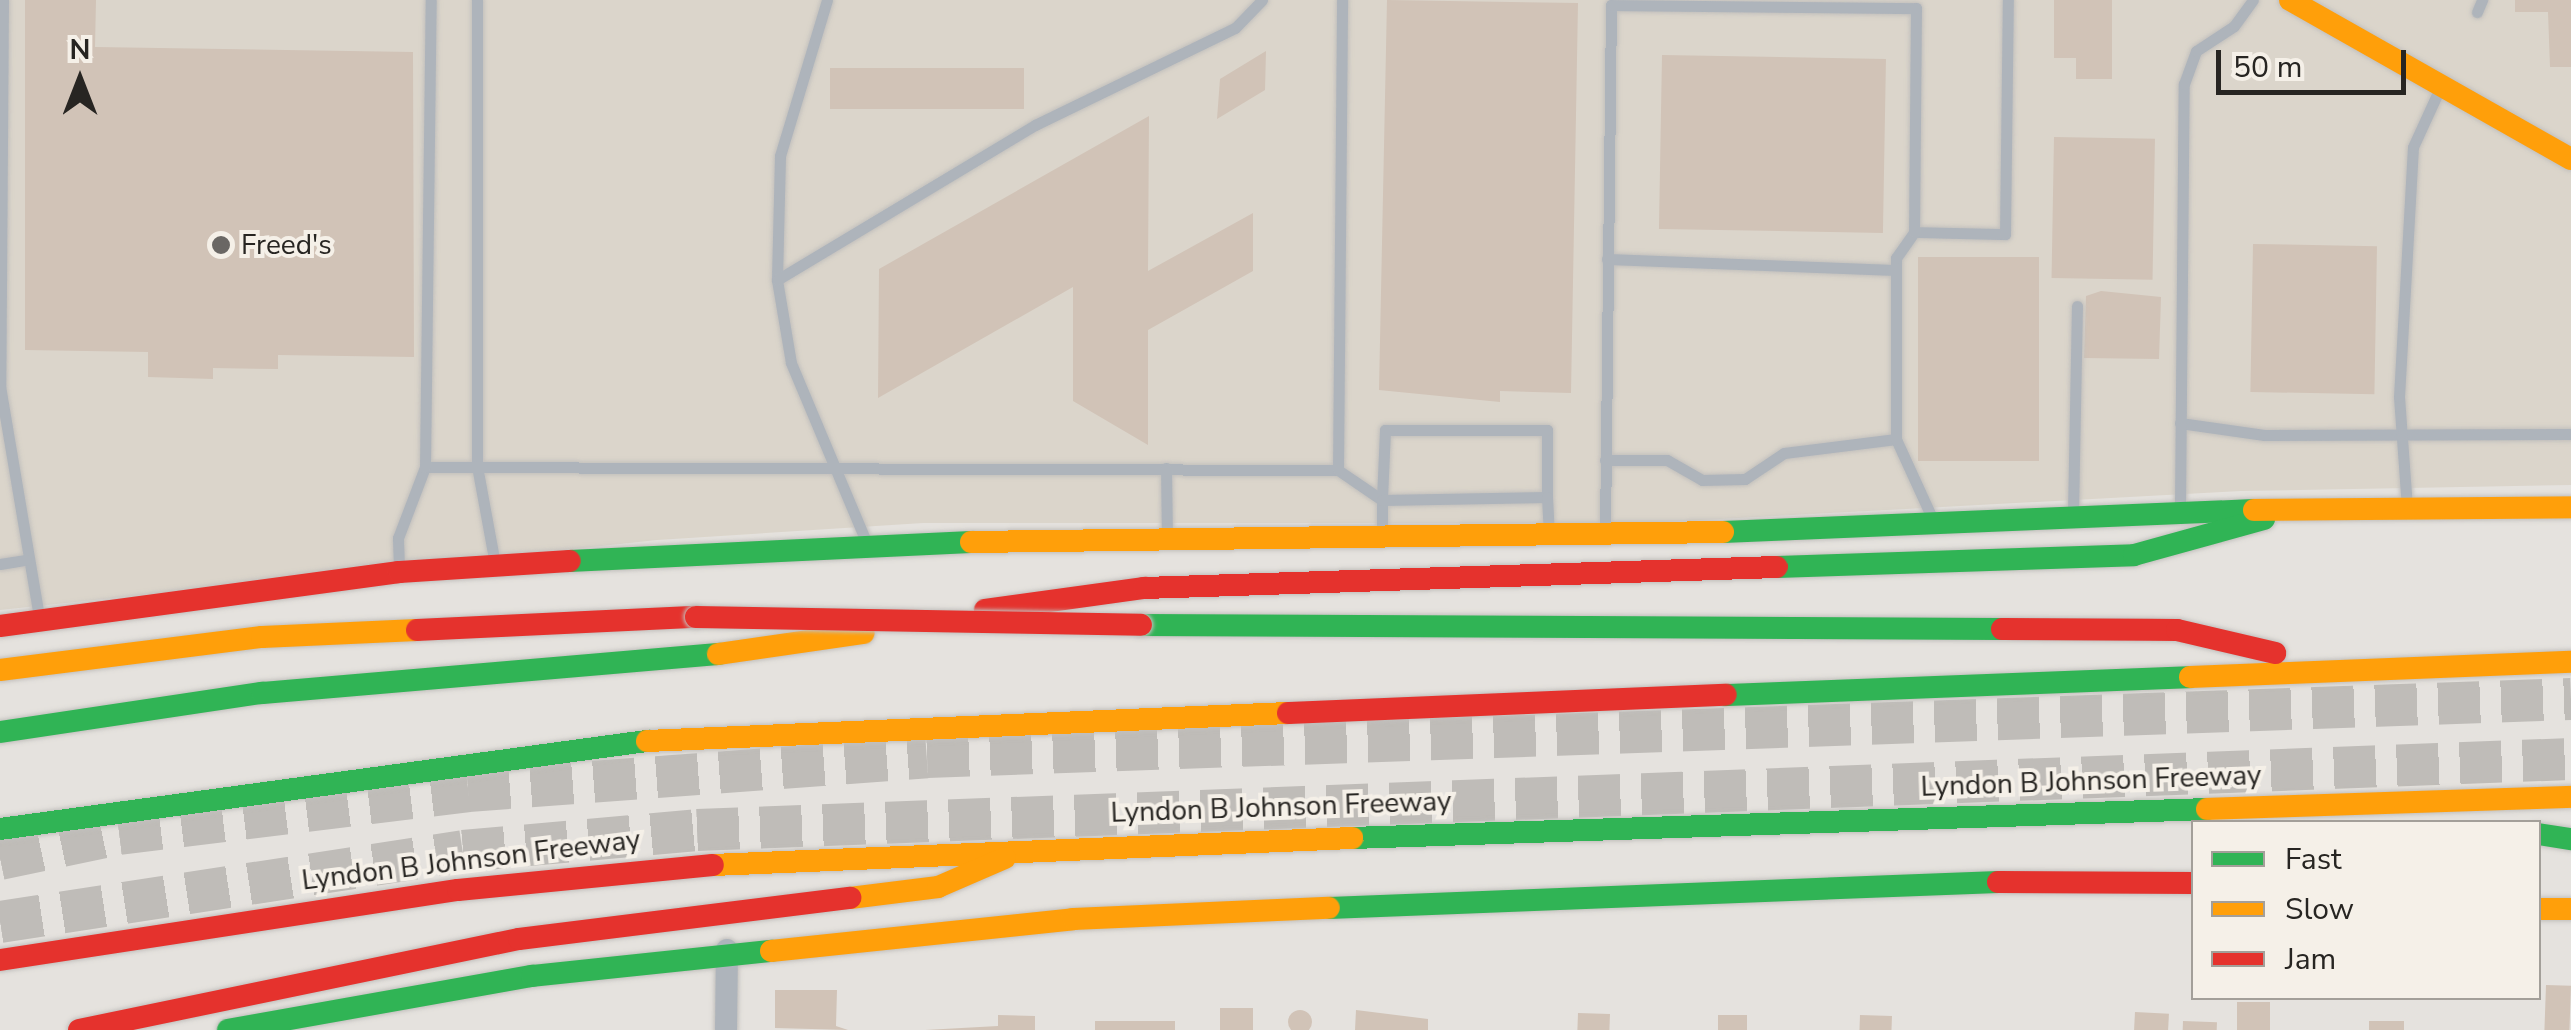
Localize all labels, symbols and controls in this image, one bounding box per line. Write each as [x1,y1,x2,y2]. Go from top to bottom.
north arrow [30,30,130,130]
scale bar [2221,30,2411,92]
text: N [70,31,90,69]
text: 50 m [2233,47,2302,88]
place label: Freed's [241,228,332,262]
marker: Freed's [210,234,232,256]
street label: Lyndon B Johnson Freeway [1920,758,2262,804]
street label: Lyndon B Johnson Freeway [1110,784,1452,830]
legend [2191,820,2541,1000]
street label: Lyndon B Johnson Freeway [300,823,642,897]
text: Fast [2285,839,2342,880]
text: Slow [2285,889,2354,930]
text: Jam [2285,939,2336,980]

